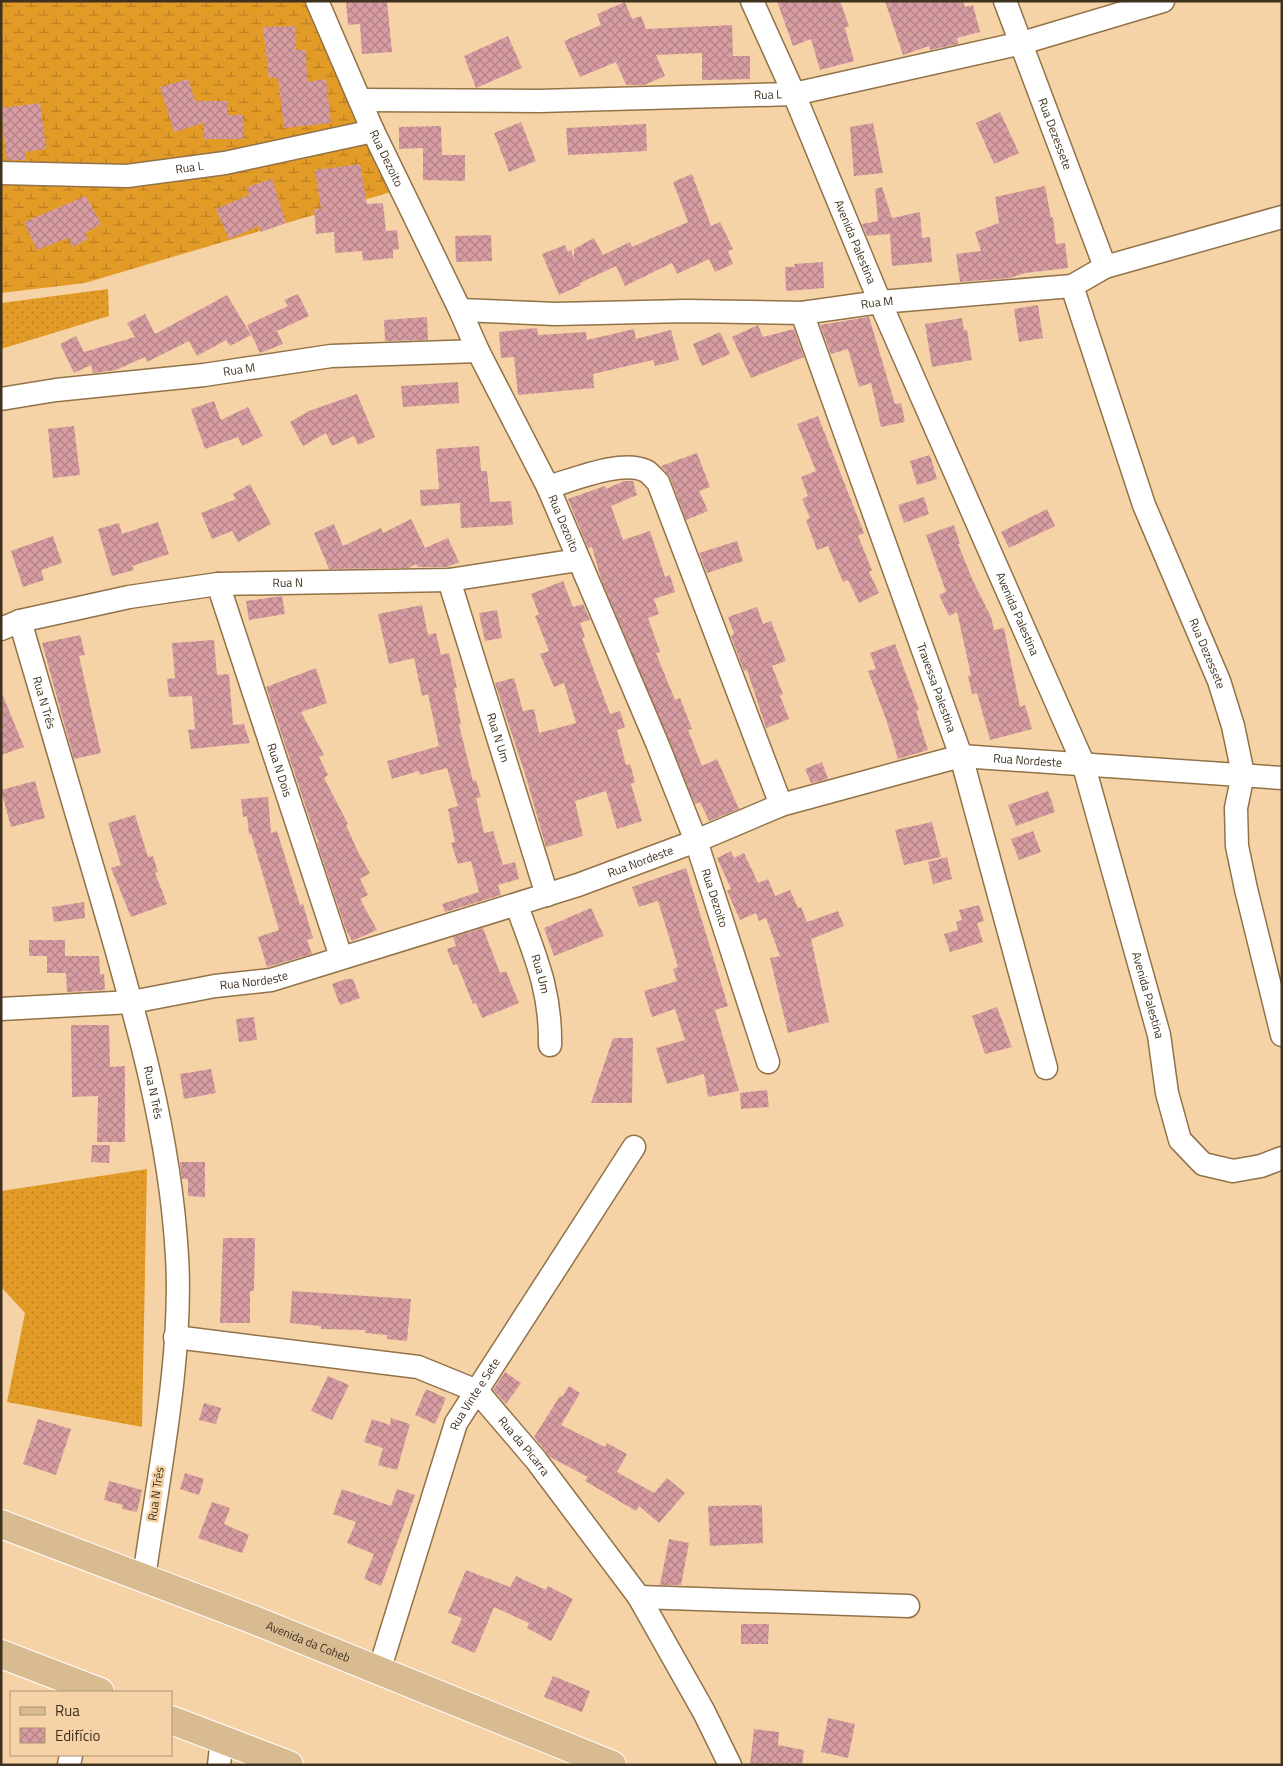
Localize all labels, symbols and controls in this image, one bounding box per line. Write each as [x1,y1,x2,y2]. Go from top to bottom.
street label: Rua L [754,84,782,104]
street label: Rua Dezessete [1033,95,1078,172]
street label: Rua Dezoito [365,127,409,190]
street label: Rua L [174,156,205,178]
street label: Avenida Palestina [830,197,881,287]
street label: Rua M [860,291,894,314]
street label: Rua M [222,357,257,381]
street label: Rua Dezoito [543,491,585,555]
street label: Avenida Palestina [991,569,1045,659]
street label: Rua N [272,573,303,592]
street label: Rua Dezessete [1184,615,1231,691]
street label: Travessa Palestina [912,640,962,735]
street label: Rua N Três [28,674,61,731]
street label: Rua N Um [482,710,515,765]
street label: Rua N Dois [262,741,298,800]
street label: Rua Nordeste [993,748,1063,772]
street label: Rua Nordeste [605,840,676,882]
street label: Rua Dezoito [697,866,734,930]
street label: Avenida Palestina [1127,949,1169,1040]
street label: Rua Um [526,952,555,995]
street label: Rua Nordeste [219,965,290,994]
street label: Rua N Três [139,1064,169,1121]
street label: Rua Vinte e Sete [444,1354,505,1432]
street label: Rua da Picarra [494,1412,555,1480]
street label: Rua N Três [142,1465,169,1522]
street label: Avenida da Coheb [263,1616,353,1667]
legend [10,1691,172,1756]
text: Rua [55,1699,80,1722]
text: Edifício [55,1724,100,1747]

